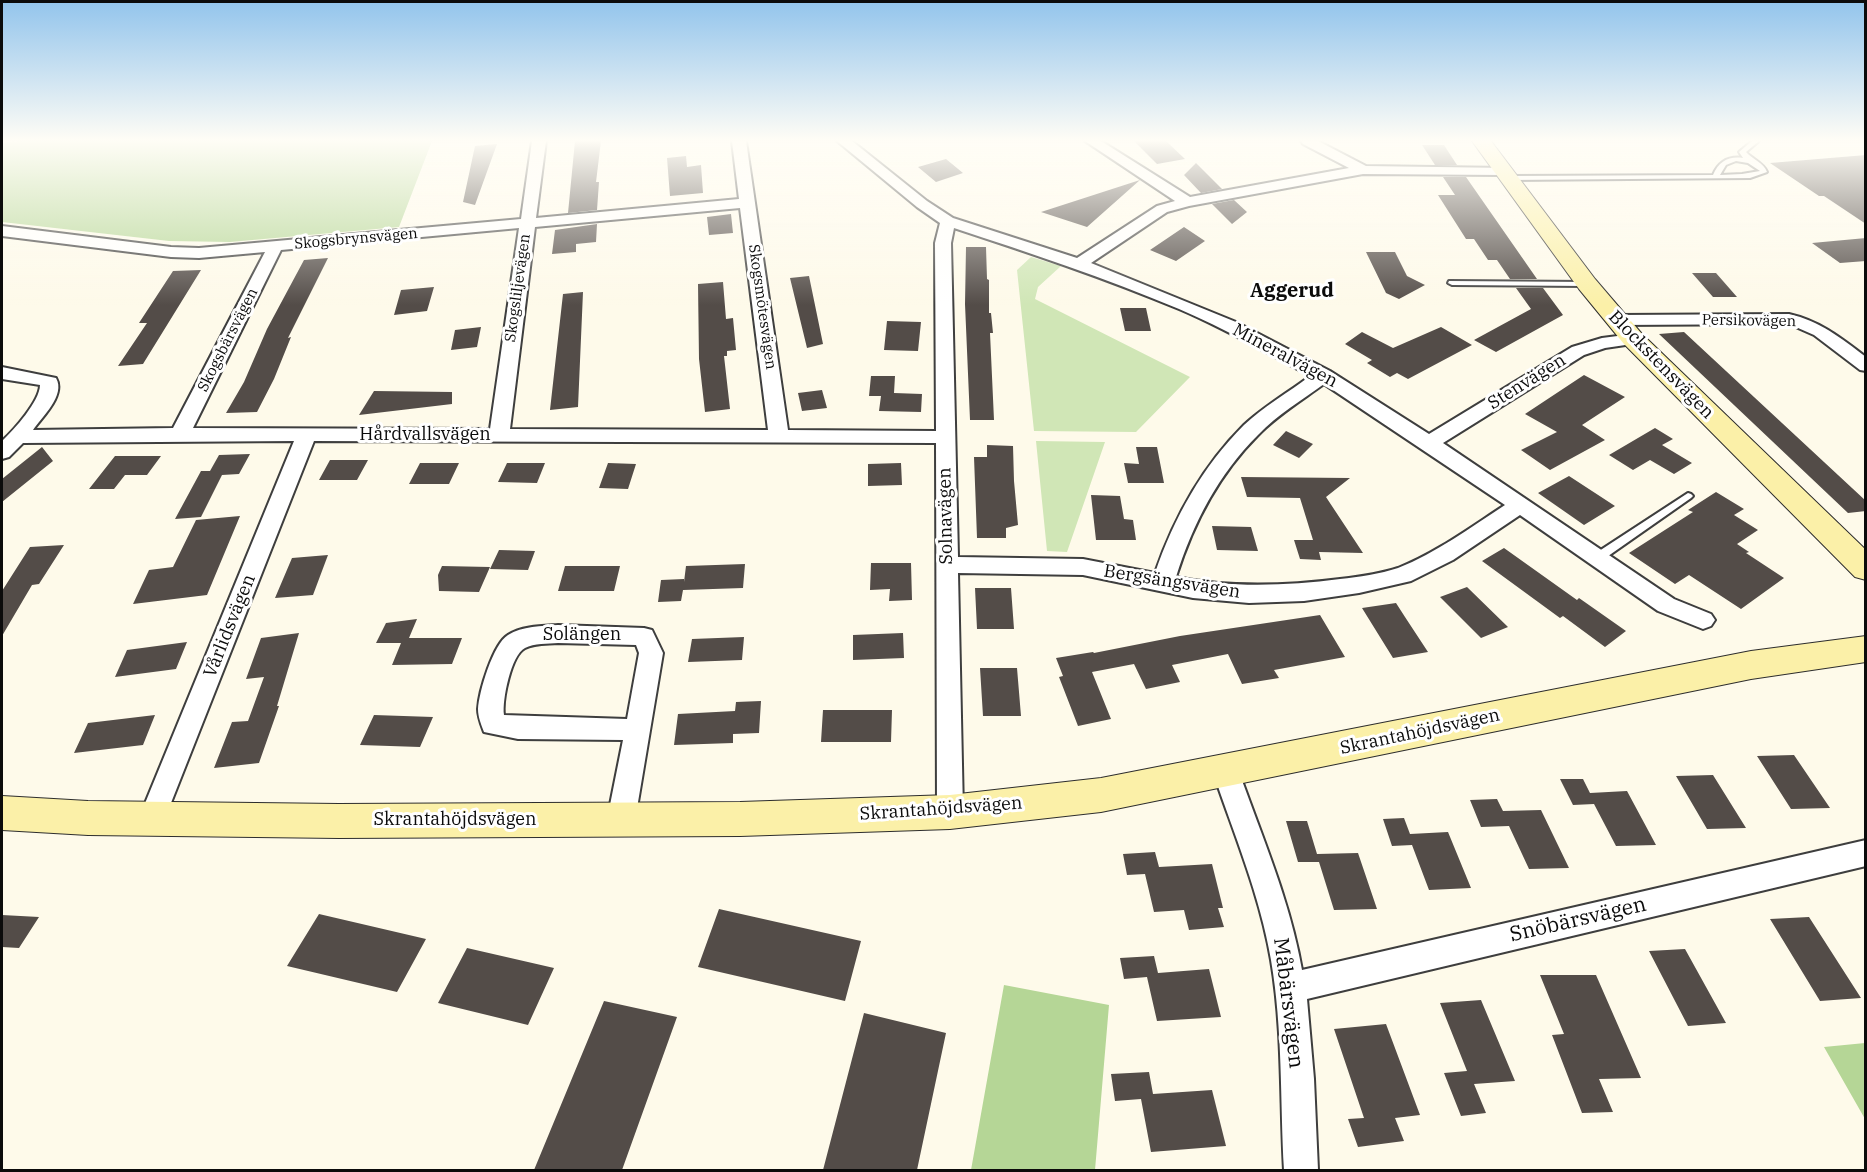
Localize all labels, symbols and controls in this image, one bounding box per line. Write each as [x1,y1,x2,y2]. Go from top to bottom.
street label: Skogsbrynsvägen [294,225,418,253]
street label: Skogsliljevägen [501,233,535,343]
street label: Skogsmötesvägen [744,243,780,371]
district label: Aggerud [1250,279,1334,303]
street label: Skogsbärsvägen [194,285,262,395]
street label: Blockstensvägen [1604,306,1718,424]
street label: Persikovägen [1702,311,1796,331]
street label: Mineralvägen [1229,319,1341,393]
street label: Stenvägen [1484,350,1570,414]
street label: Hårdvallsvägen [359,424,491,446]
street label: Solnavägen [934,467,958,565]
street label: Bergsängsvägen [1102,561,1242,603]
street label: Vårlidsvägen [200,571,260,681]
street label: Solängen [543,624,621,646]
street label: Skrantahöjdsvägen [1338,704,1502,760]
street label: Skrantahöjdsvägen [859,793,1023,825]
street label: Skrantahöjdsvägen [374,809,536,831]
street label: Snöbärsvägen [1507,892,1649,948]
street label: Måbärsvägen [1267,936,1309,1070]

